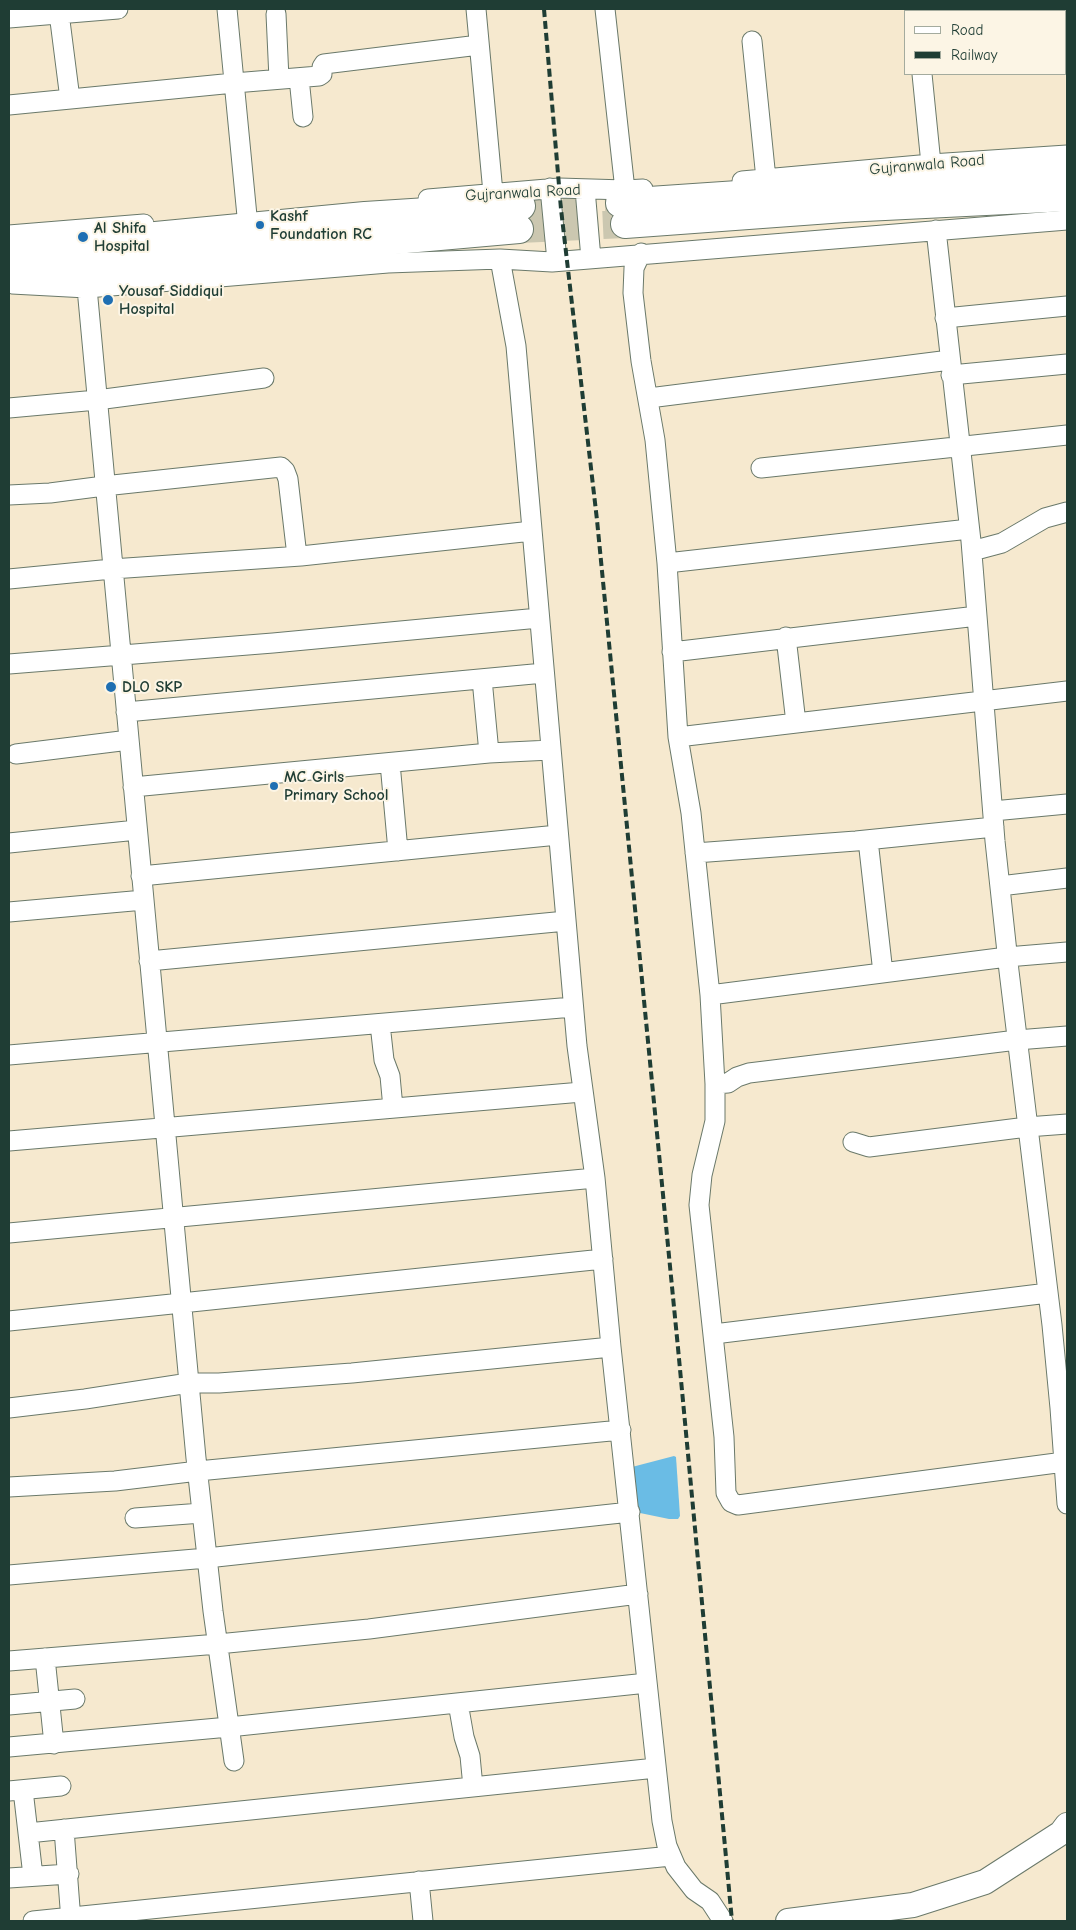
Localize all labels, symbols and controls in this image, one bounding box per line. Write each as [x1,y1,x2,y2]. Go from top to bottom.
legend [904,10,1066,75]
text: Road [951,21,983,39]
text: Railway [951,46,997,64]
street label: Gujranwala Road [869,150,985,180]
street label: Gujranwala Road [465,180,581,206]
place label: Kashf Foundation RC [270,206,372,244]
place label: Al Shifa Hospital [94,218,149,256]
marker: Kashf Foundation RC [254,219,266,231]
marker: Al Shifa Hospital [76,230,90,244]
place label: Yousaf Siddiqui Hospital [119,281,223,319]
marker: Yousaf Siddiqui Hospital [101,293,115,307]
place label: DLO SKP [122,677,182,697]
marker: DLO SKP [104,680,118,694]
place label: MC Girls Primary School [284,767,389,805]
marker: MC Girls Primary School [268,780,280,792]

